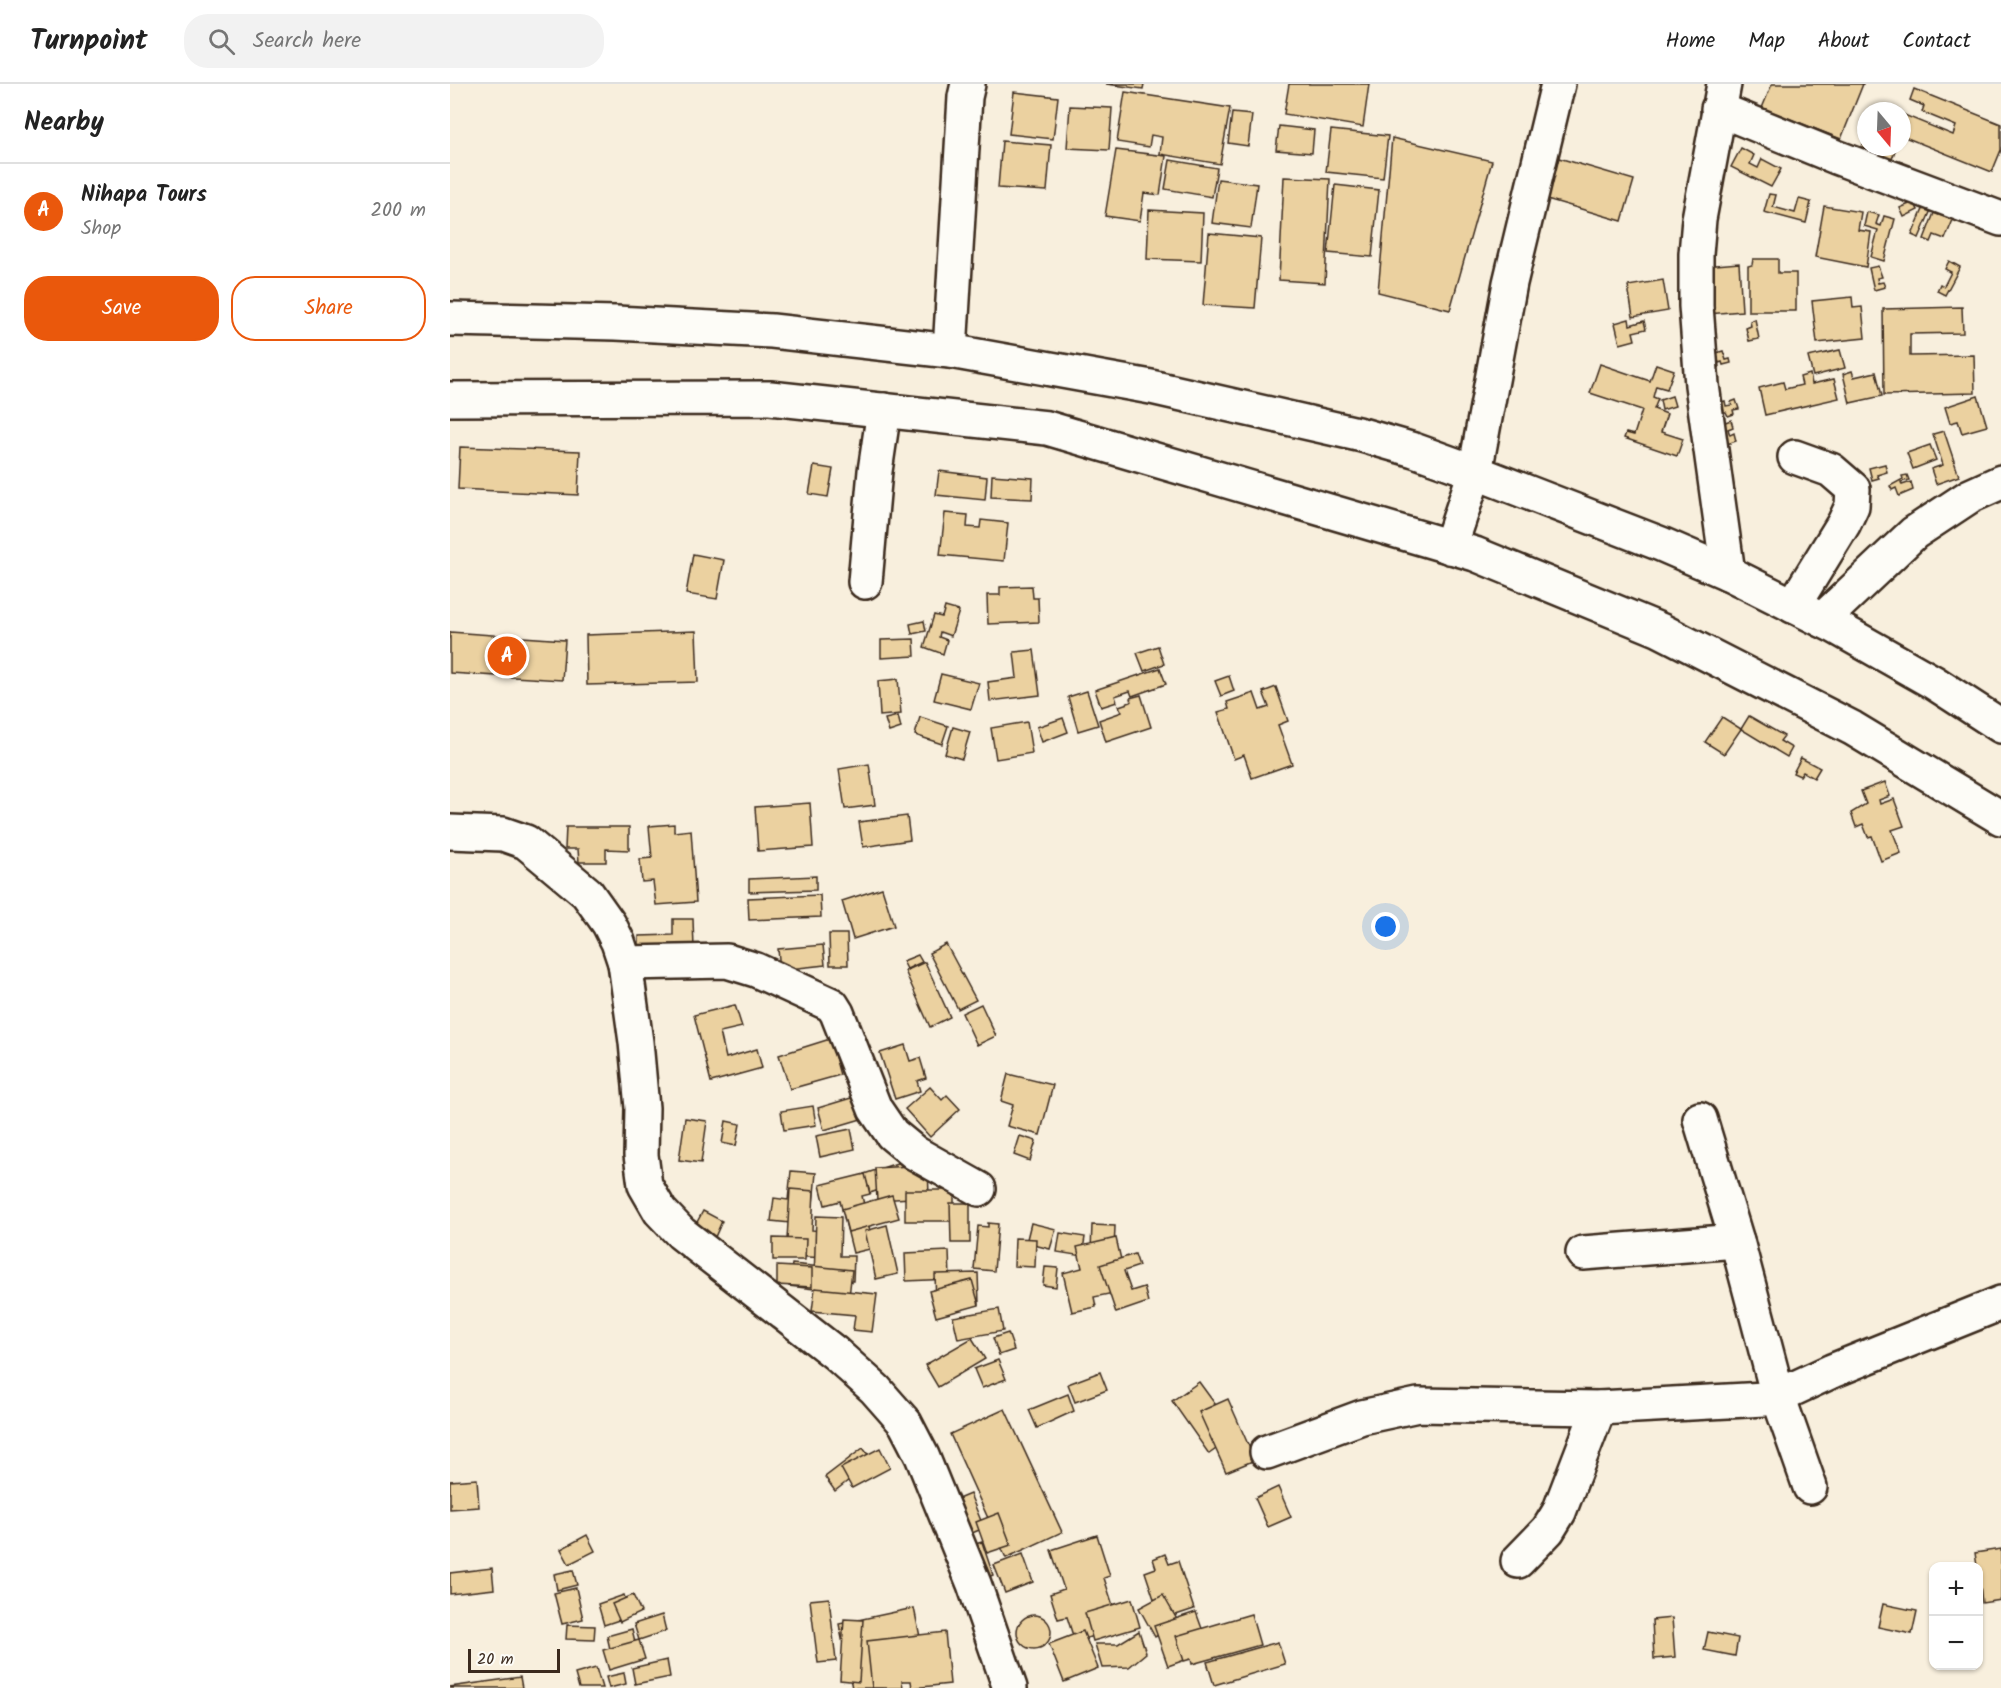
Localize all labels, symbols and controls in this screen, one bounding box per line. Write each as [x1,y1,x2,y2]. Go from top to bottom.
search box [184,14,604,68]
text: Turnpoint [30,19,148,64]
text: Search here [253,24,361,59]
icon: search [205,25,238,58]
text: Home [1666,25,1715,58]
text: Map [1748,25,1785,58]
text: About [1818,25,1869,58]
text: Contact [1902,25,1971,58]
text: Nearby [24,102,104,144]
north arrow [1857,102,1911,156]
text: Nihapa Tours [81,178,207,213]
text: A [37,195,50,227]
text: 200 m [370,195,426,227]
text: Shop [81,213,121,245]
button: Save [24,276,219,341]
button: Share [231,276,426,341]
pin: A [488,634,526,678]
your location [1371,912,1400,941]
map controls [1929,1562,1983,1670]
button: + [1929,1562,1983,1616]
button: − [1929,1616,1983,1670]
scale bar [468,1646,560,1674]
text: 20 m [477,1647,513,1672]

